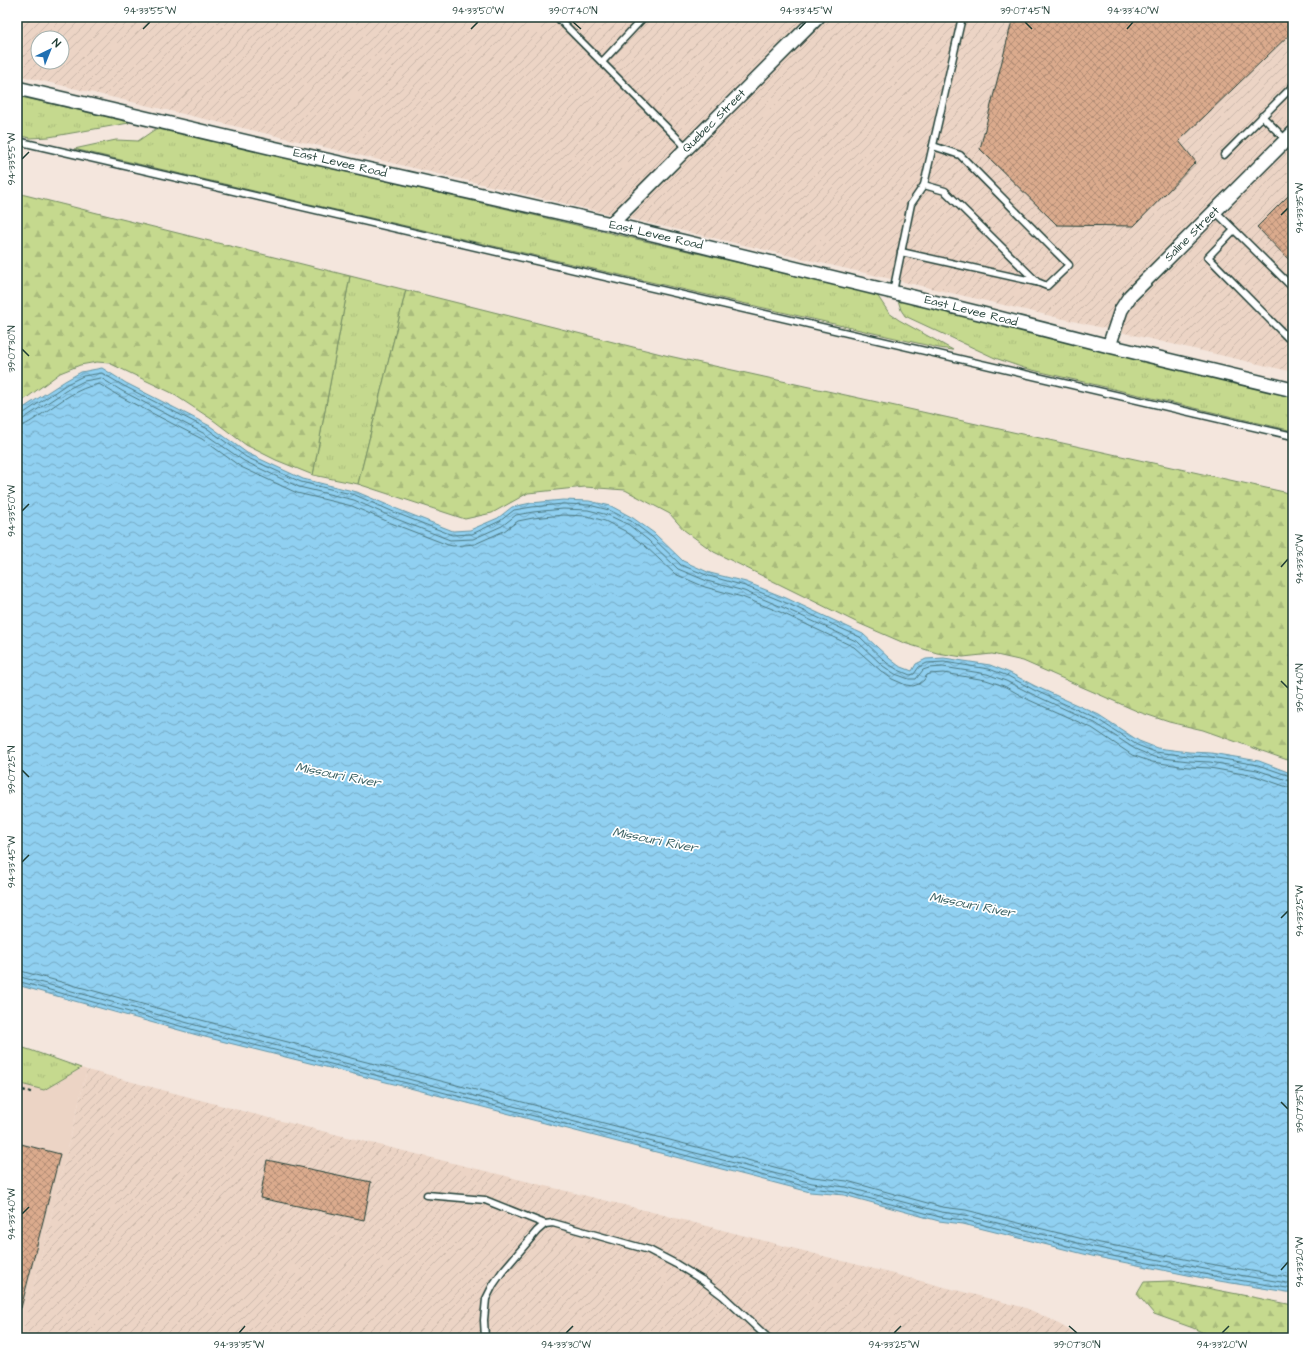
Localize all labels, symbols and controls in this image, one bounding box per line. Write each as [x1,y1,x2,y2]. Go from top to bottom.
text: 94°33'55"W [124,4,177,18]
text: 94°33'50"W [452,4,504,18]
text: 39°07'40"N [549,4,597,18]
text: 94°33'45"W [780,4,833,18]
text: 39°07'45"N [1000,4,1050,18]
text: 94°33'40"W [1107,4,1159,18]
north arrow [30,30,70,70]
text: N [49,35,64,51]
street label: Quebec Street [678,85,750,157]
text: 94°33'55"W [5,132,19,185]
street label: East Levee Road [292,144,388,182]
text: 94°33'35"W [1293,182,1307,233]
street label: Saline Street [1161,202,1224,265]
street label: East Levee Road [608,216,704,254]
street label: East Levee Road [923,291,1019,331]
text: 39°07'30"N [5,325,19,373]
text: 94°33'50"W [5,485,19,537]
text: 94°33'30"W [1293,534,1307,584]
text: 39°07'40"N [1293,664,1307,712]
text: 39°07'25"N [5,746,19,794]
water label: Missouri River [294,758,384,792]
water label: Missouri River [611,823,701,857]
text: 94°33'45"W [5,835,19,888]
text: 94°33'25"W [1293,885,1307,937]
water label: Missouri River [928,888,1018,922]
text: 39°07'35"N [1293,1085,1307,1133]
text: 94°33'40"W [5,1188,19,1240]
text: 94°33'20"W [1293,1236,1307,1287]
text: 94°33'35"W [214,1338,265,1352]
text: 94°33'30"W [541,1338,591,1352]
text: 94°33'25"W [868,1338,920,1352]
text: 39°07'30"N [1053,1338,1101,1352]
text: 94°33'20"W [1197,1338,1248,1352]

